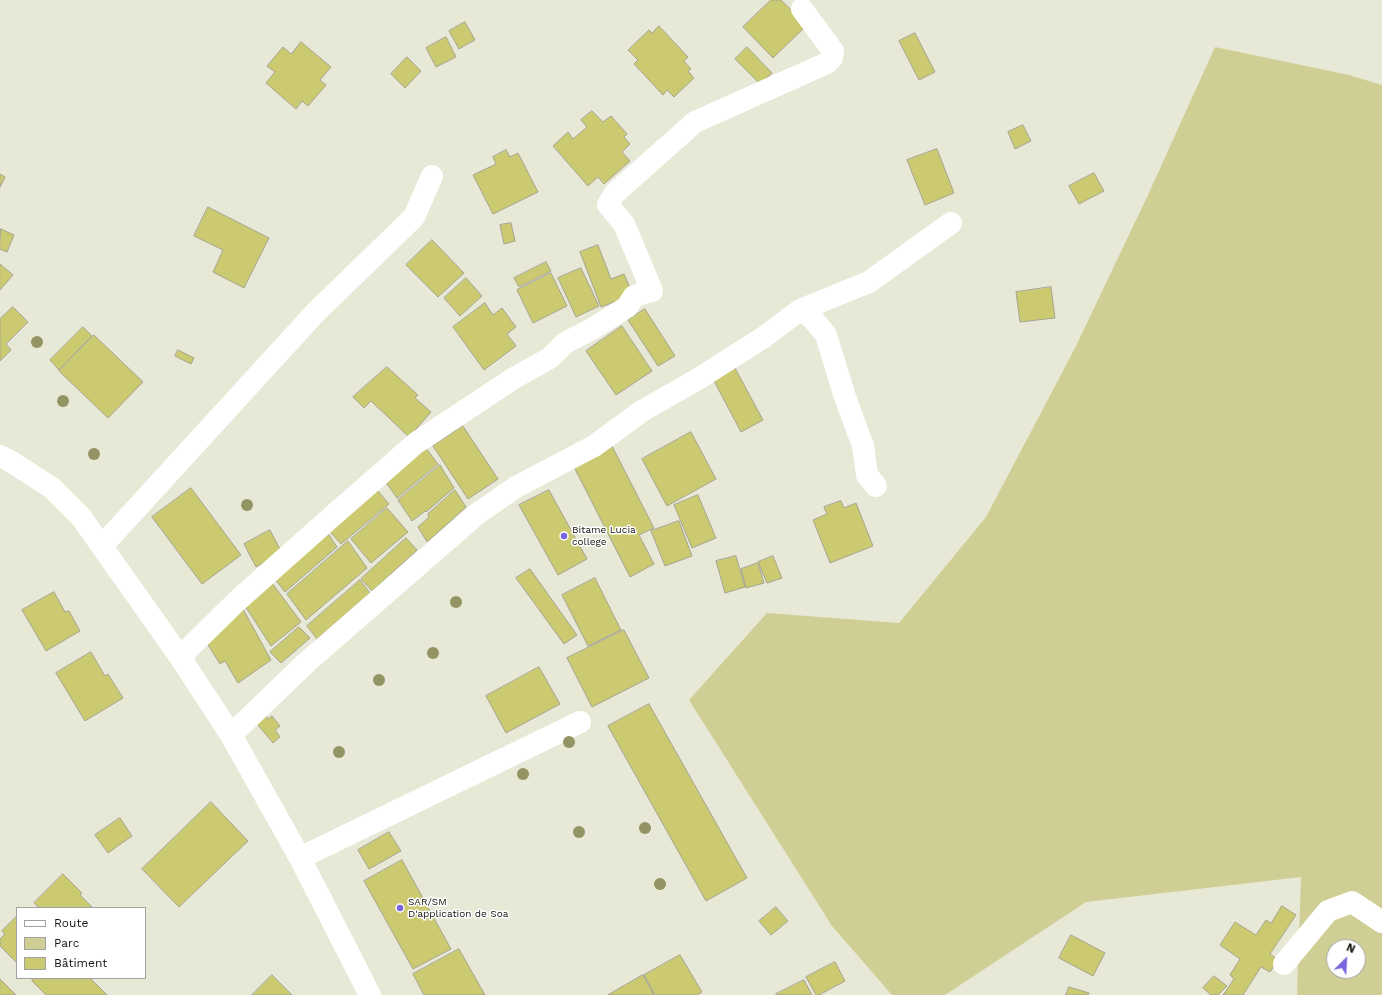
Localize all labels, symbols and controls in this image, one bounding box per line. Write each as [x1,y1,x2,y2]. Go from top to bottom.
place label: Bitame Lucia college [572,524,636,548]
marker: Bitame Lucia college [559,531,569,541]
place label: SAR/SM D'application de Soa [408,896,508,920]
marker: SAR/SM D'application de Soa [395,903,405,913]
legend [16,907,146,979]
text: Route [54,916,88,930]
text: Parc [54,936,80,950]
north arrow [1326,939,1366,979]
text: N [1344,941,1357,956]
text: Bâtiment [54,956,107,970]

